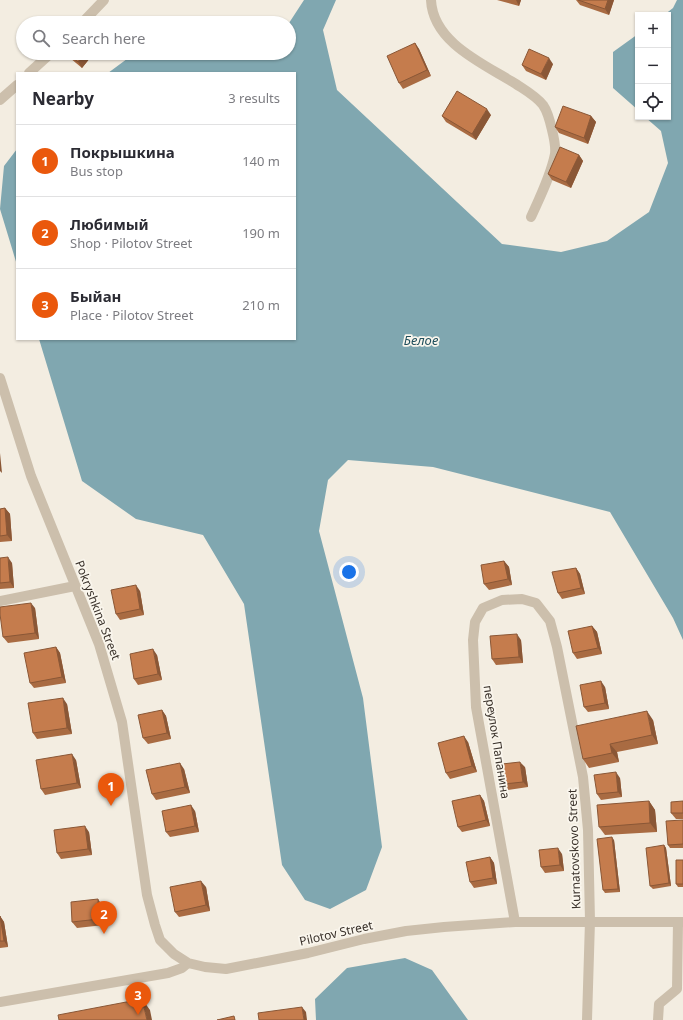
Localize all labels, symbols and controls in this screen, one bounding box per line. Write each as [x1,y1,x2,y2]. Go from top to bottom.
map controls [635,12,671,120]
button: + [635,12,671,48]
search box [16,16,296,60]
icon: search [30,27,52,49]
text: Search here [62,28,145,48]
button: − [635,48,671,84]
button: locate [635,84,671,120]
text: Nearby [32,87,94,110]
text: 3 results [228,89,280,107]
text: Покрышкина [70,142,175,162]
text: 1 [41,152,49,170]
text: 140 m [242,152,280,170]
text: Bus stop [70,162,123,180]
text: Любимый [70,214,149,234]
text: 2 [41,224,49,242]
text: 190 m [242,224,280,242]
text: Shop · Pilotov Street [70,234,192,252]
text: Быйан [70,286,121,306]
text: 3 [41,296,49,314]
text: 210 m [242,296,280,314]
text: Place · Pilotov Street [70,306,193,324]
water label: Белое [404,331,439,349]
street label: Pokryshkina Street [71,558,125,663]
your location [339,562,359,582]
street label: переулок Папанина [480,684,514,800]
pin: 1 [98,773,124,806]
street label: Kurnatovskovo Street [563,788,585,910]
pin: 2 [91,901,117,934]
street label: Pilotov Street [298,916,375,950]
pin: 3 [125,982,151,1015]

